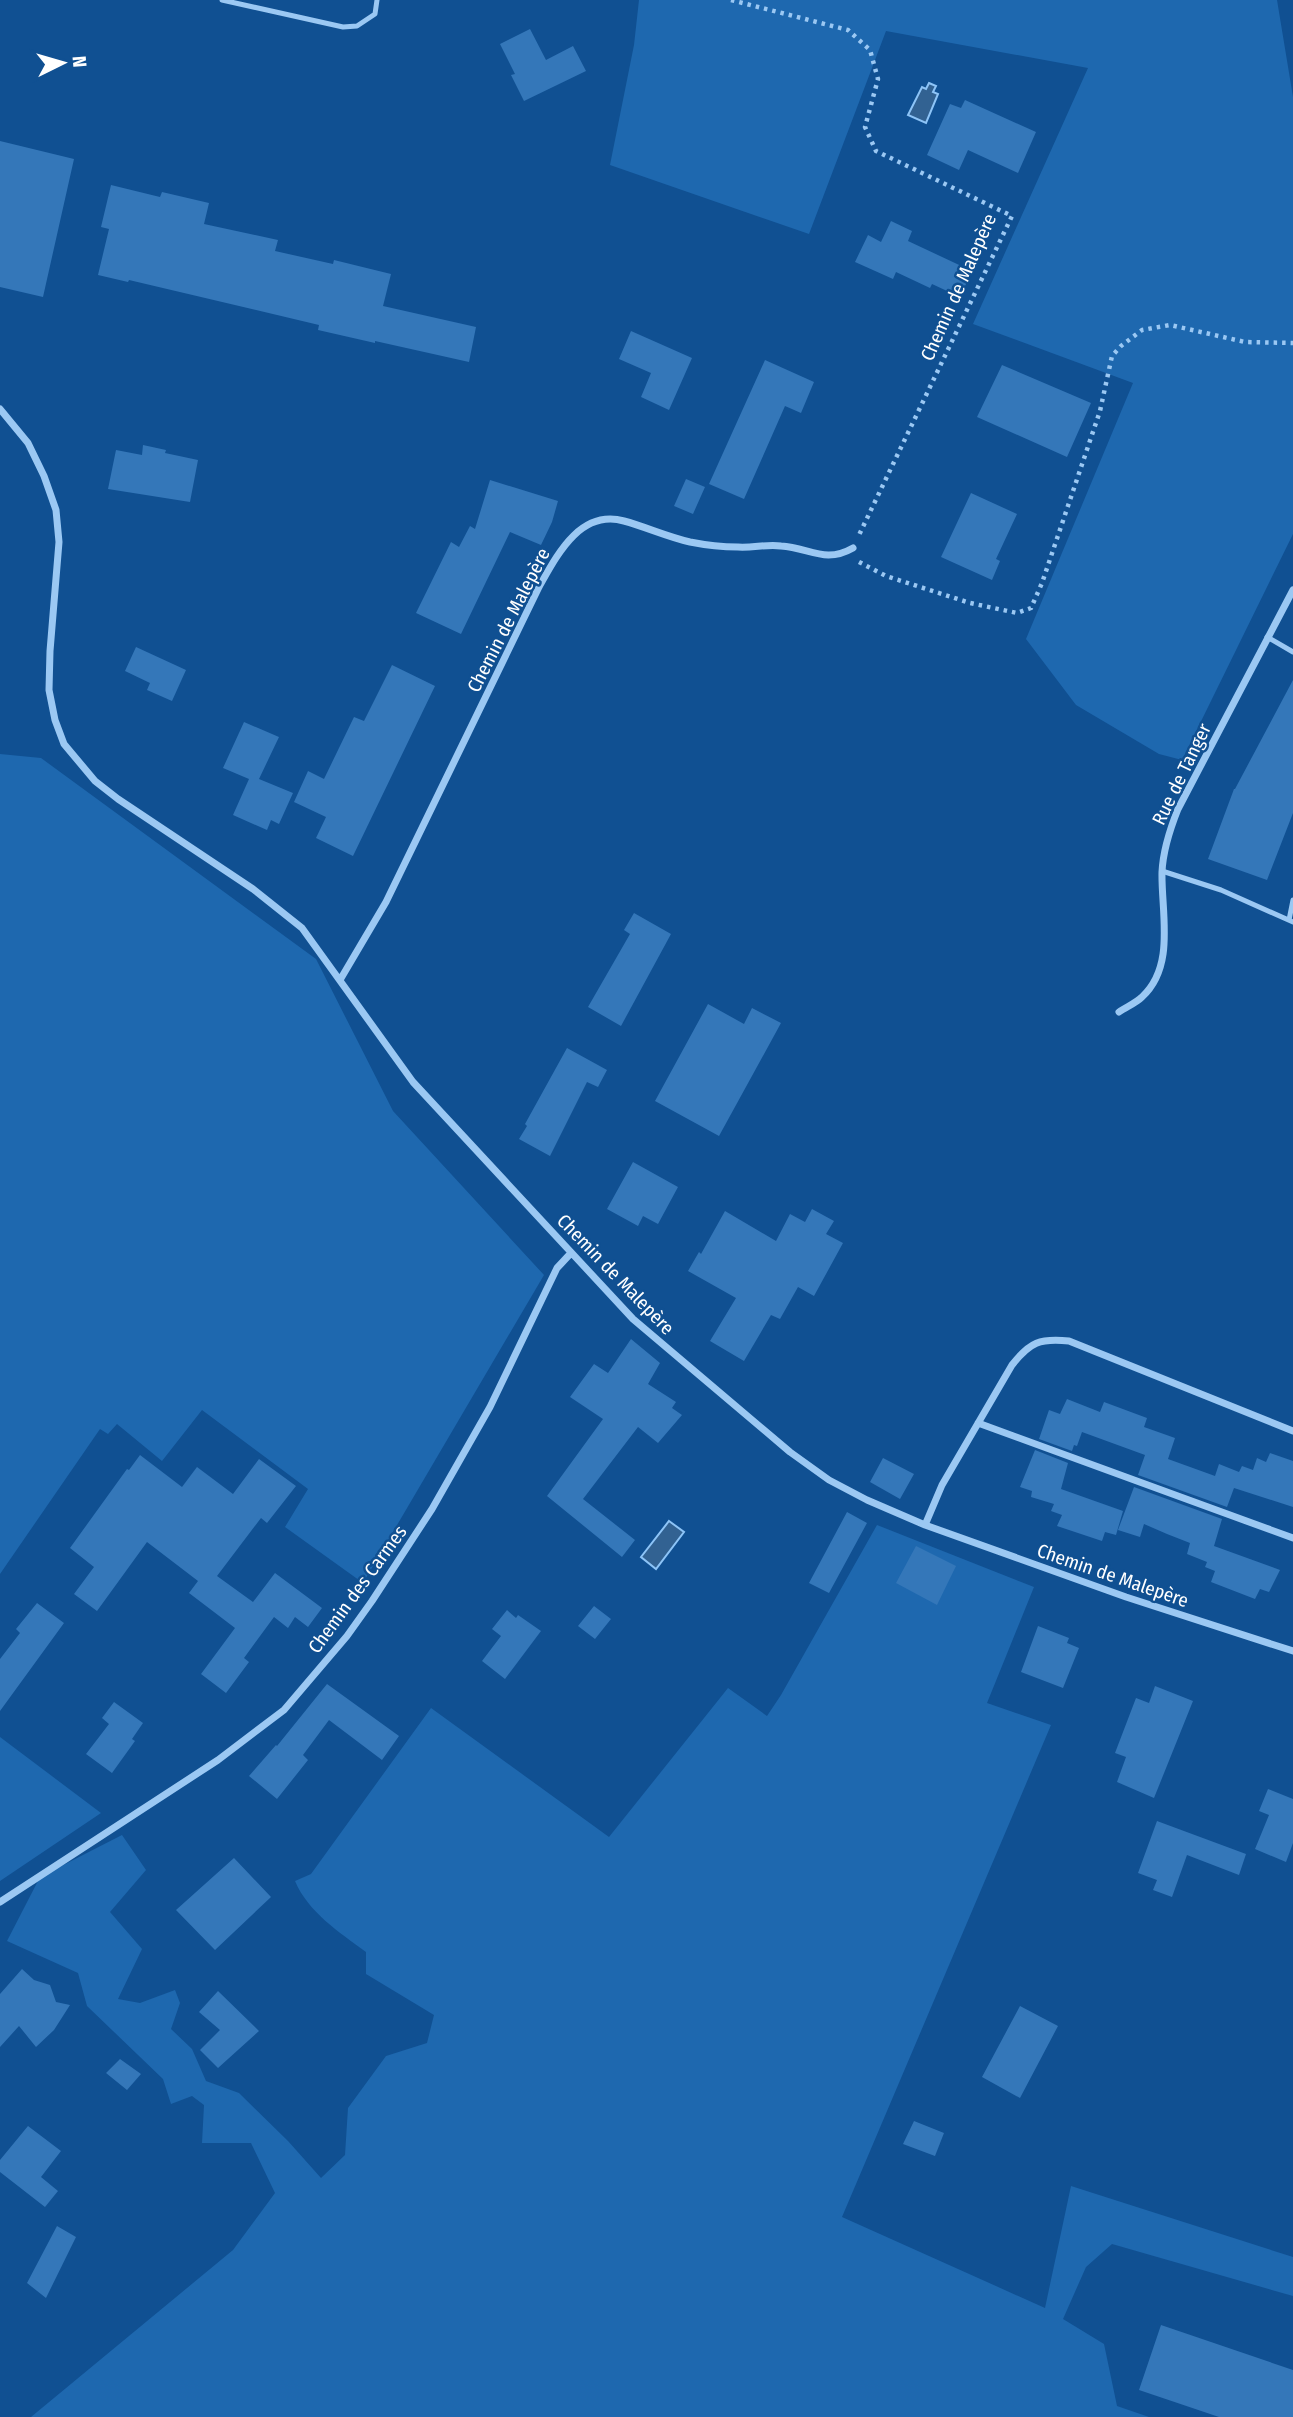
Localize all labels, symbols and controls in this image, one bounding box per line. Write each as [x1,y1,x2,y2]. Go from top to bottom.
north arrow [28,28,98,98]
text: N [67,55,91,68]
street label: Chemin de Malepère [916,210,1001,364]
street label: Chemin de Malepère [462,544,555,696]
street label: Rue de Tanger [1147,719,1216,829]
street label: Chemin de Malepère [552,1209,679,1339]
street label: Chemin des Carmes [303,1521,411,1658]
street label: Chemin de Malepère [1034,1539,1192,1612]

